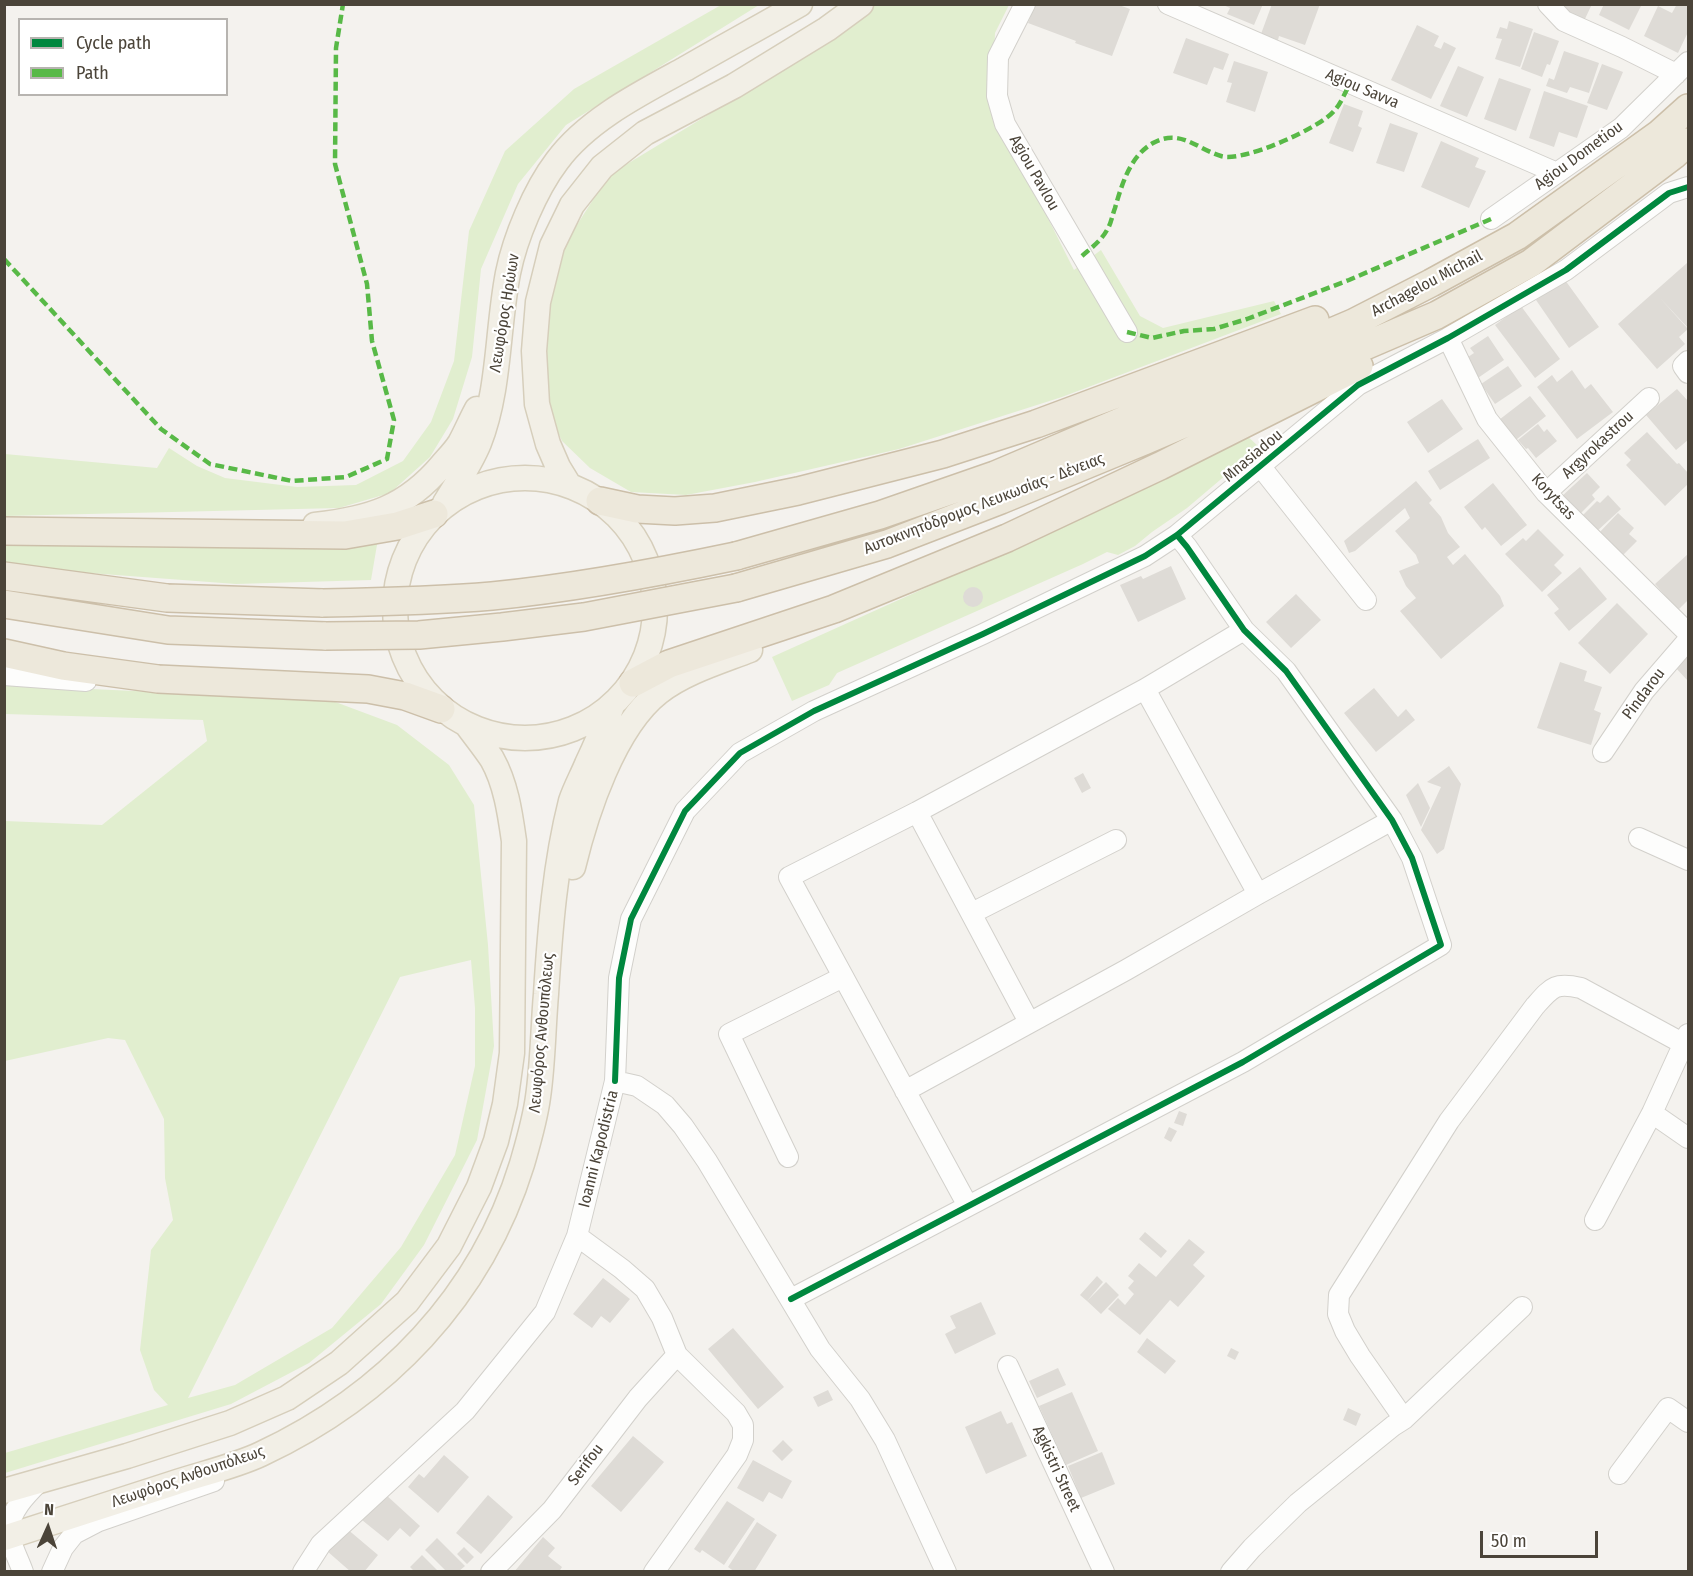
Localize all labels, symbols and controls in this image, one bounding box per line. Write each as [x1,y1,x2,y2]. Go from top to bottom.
legend [18,18,228,96]
text: Cycle path [76,32,151,54]
text: Path [76,62,109,84]
street label: Agiou Savva [1322,65,1402,113]
street label: Agiou Dometiou [1531,118,1627,194]
street label: Agiou Pavlou [1005,132,1063,214]
street label: Archagelou Michail [1368,247,1486,321]
street label: Λεωφόρος Ηρώων [486,252,524,374]
street label: Argyrokastrou [1558,407,1638,483]
street label: Mnasiadou [1219,426,1287,486]
street label: Αυτοκινητόδρομος Λευκωσίας - Δένειας [861,449,1107,559]
street label: Korytsas [1527,470,1579,524]
street label: Pindarou [1619,665,1669,723]
street label: Λεωφόρος Ανθουπόλεως [525,952,559,1114]
street label: Ioanni Kapodistria [575,1088,623,1210]
street label: Agkistri Street [1028,1423,1084,1515]
street label: Serifou [564,1440,608,1490]
street label: Λεωφόρος Ανθουπόλεως [109,1442,267,1512]
north arrow [18,1498,78,1558]
text: N [44,1500,54,1519]
scale bar [1483,1519,1602,1557]
text: 50 m [1491,1530,1527,1552]

